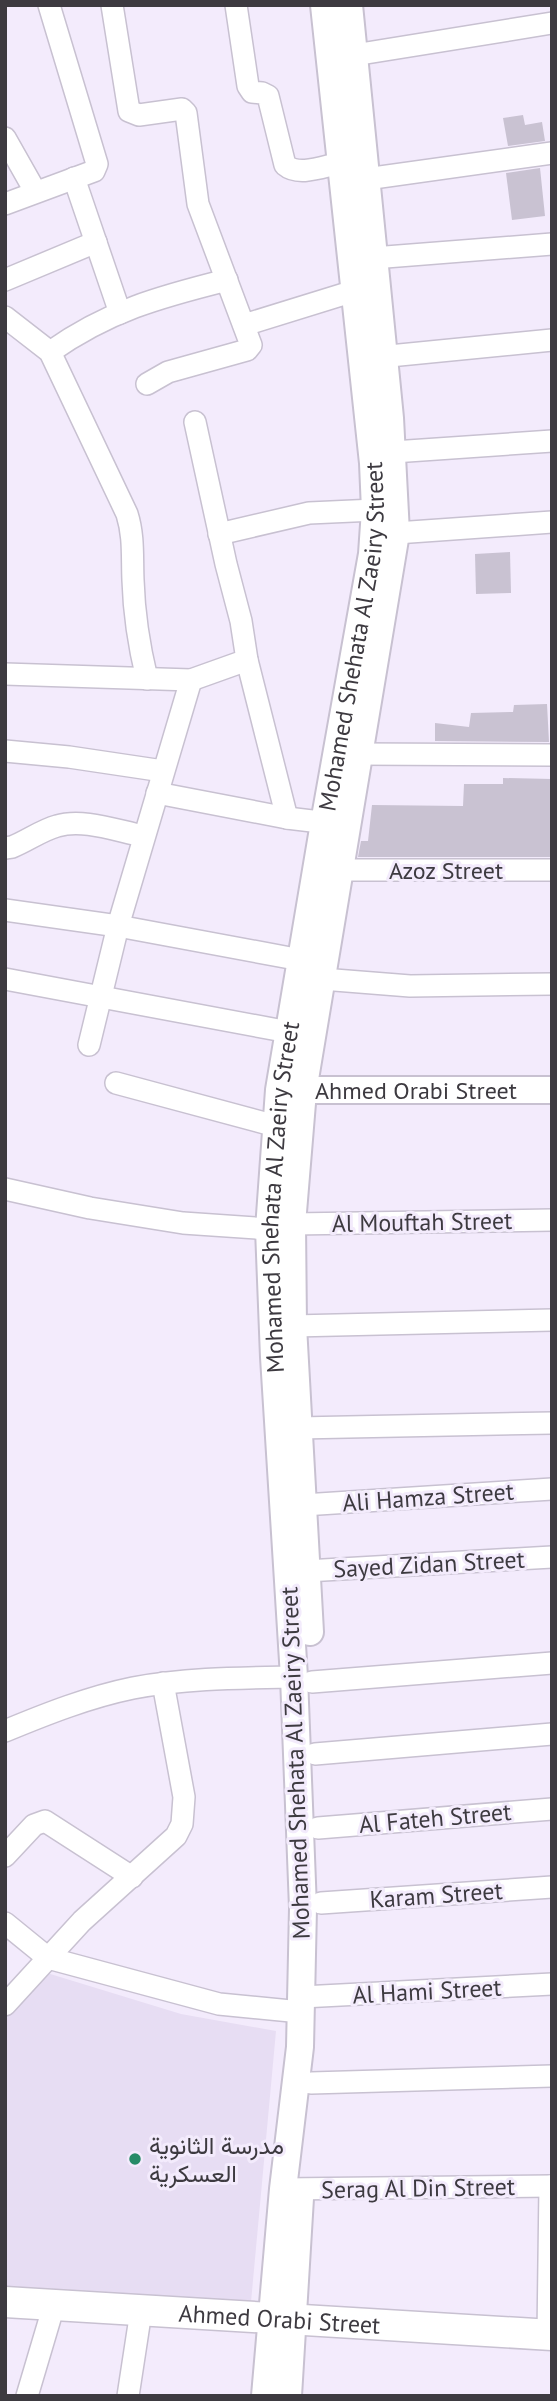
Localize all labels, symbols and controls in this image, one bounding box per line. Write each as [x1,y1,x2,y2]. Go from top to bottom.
street label: Mohamed Shehata Al Zaeiry Street [311,461,390,813]
street label: Azoz Street [389,855,503,886]
street label: Mohamed Shehata Al Zaeiry Street [253,1019,306,1374]
street label: Ahmed Orabi Street [315,1075,517,1106]
street label: Al Mouftah Street [332,1205,512,1239]
street label: Ali Hamza Street [341,1476,515,1518]
street label: Sayed Zidan Street [332,1544,526,1584]
street label: Mohamed Shehata Al Zaeiry Street [273,1586,317,1940]
street label: Al Fateh Street [358,1796,512,1840]
street label: Karam Street [369,1875,503,1915]
street label: Al Hami Street [352,1972,502,2010]
place label: مدرسة الثانوية العسكرية [149,2130,284,2189]
marker: مدرسة الثانوية العسكرية [127,2151,143,2167]
street label: Serag Al Din Street [321,2171,515,2205]
street label: Ahmed Orabi Street [178,2297,381,2340]

